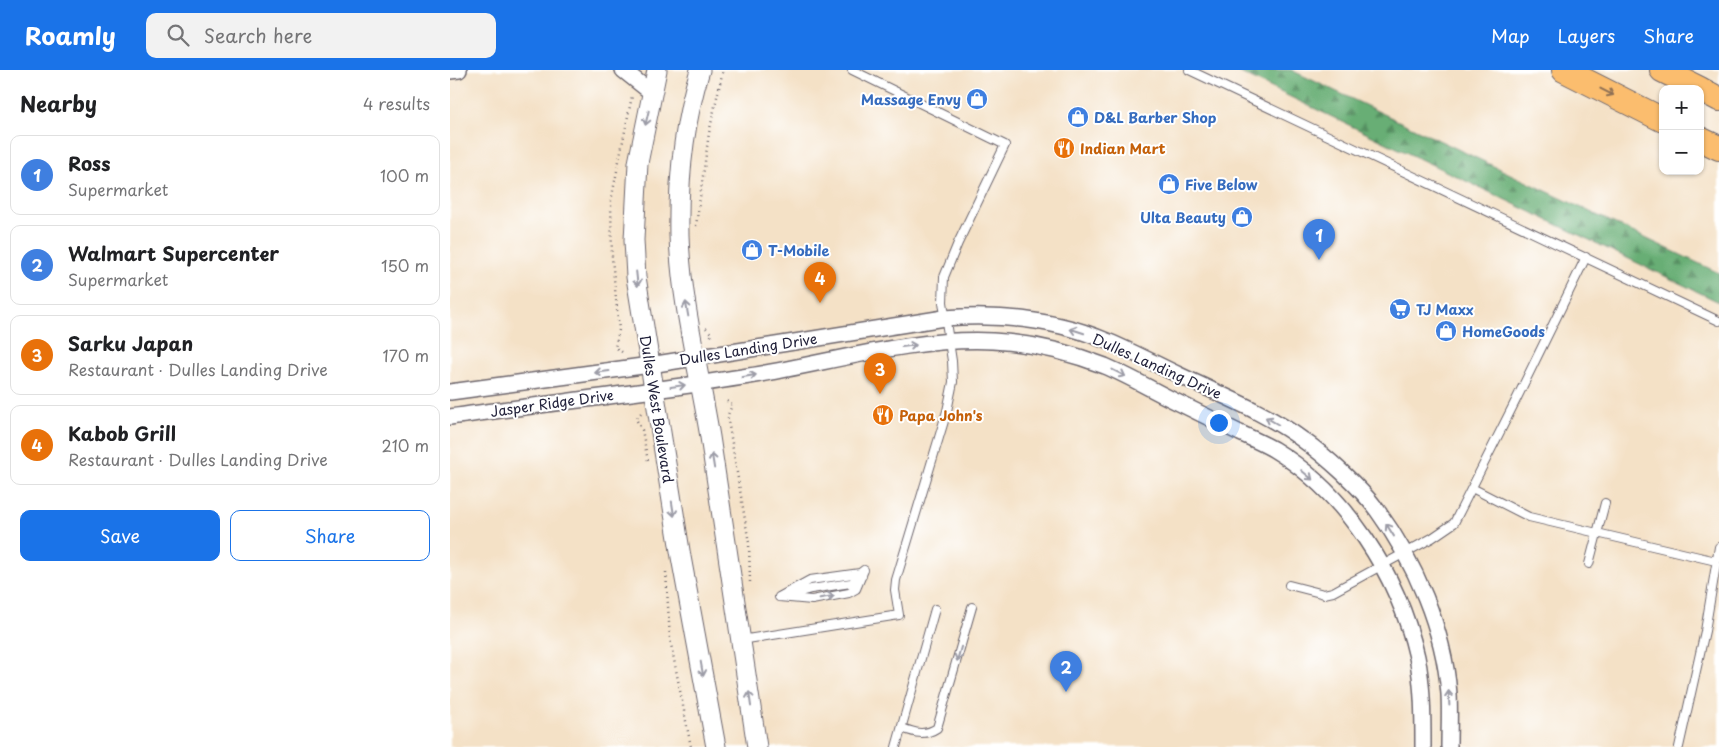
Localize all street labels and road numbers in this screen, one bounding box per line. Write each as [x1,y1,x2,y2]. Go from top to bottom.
street label: Dulles Landing Drive [677,328,819,370]
street label: Dulles Landing Drive [1089,328,1225,404]
street label: Dulles West Boulevard [635,333,679,485]
street label: Jasper Ridge Drive [489,384,615,422]

